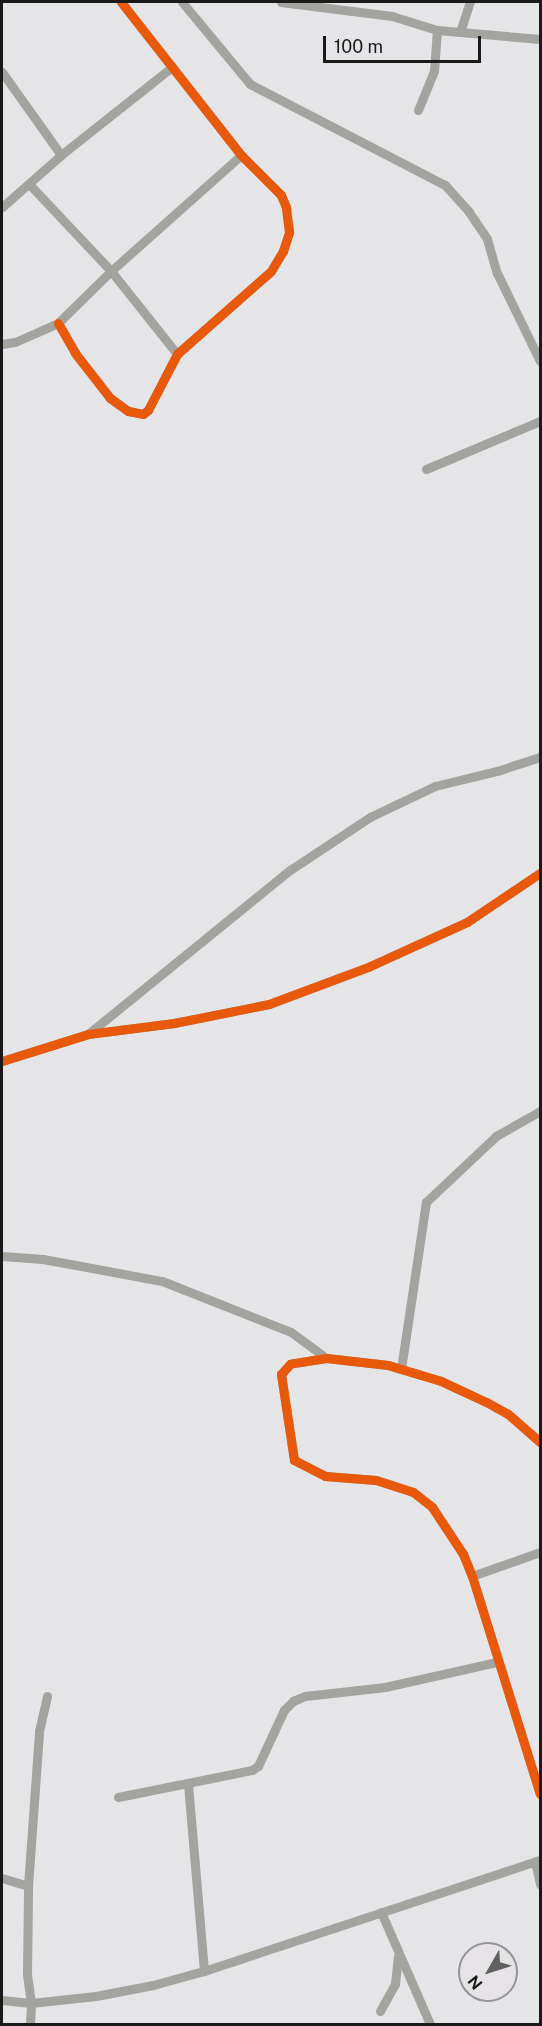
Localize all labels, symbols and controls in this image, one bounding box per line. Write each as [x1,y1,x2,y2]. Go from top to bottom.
scale bar [326,24,484,62]
text: 100 m [334,36,383,57]
north arrow [458,1942,518,2002]
text: N [464,1972,487,1993]

